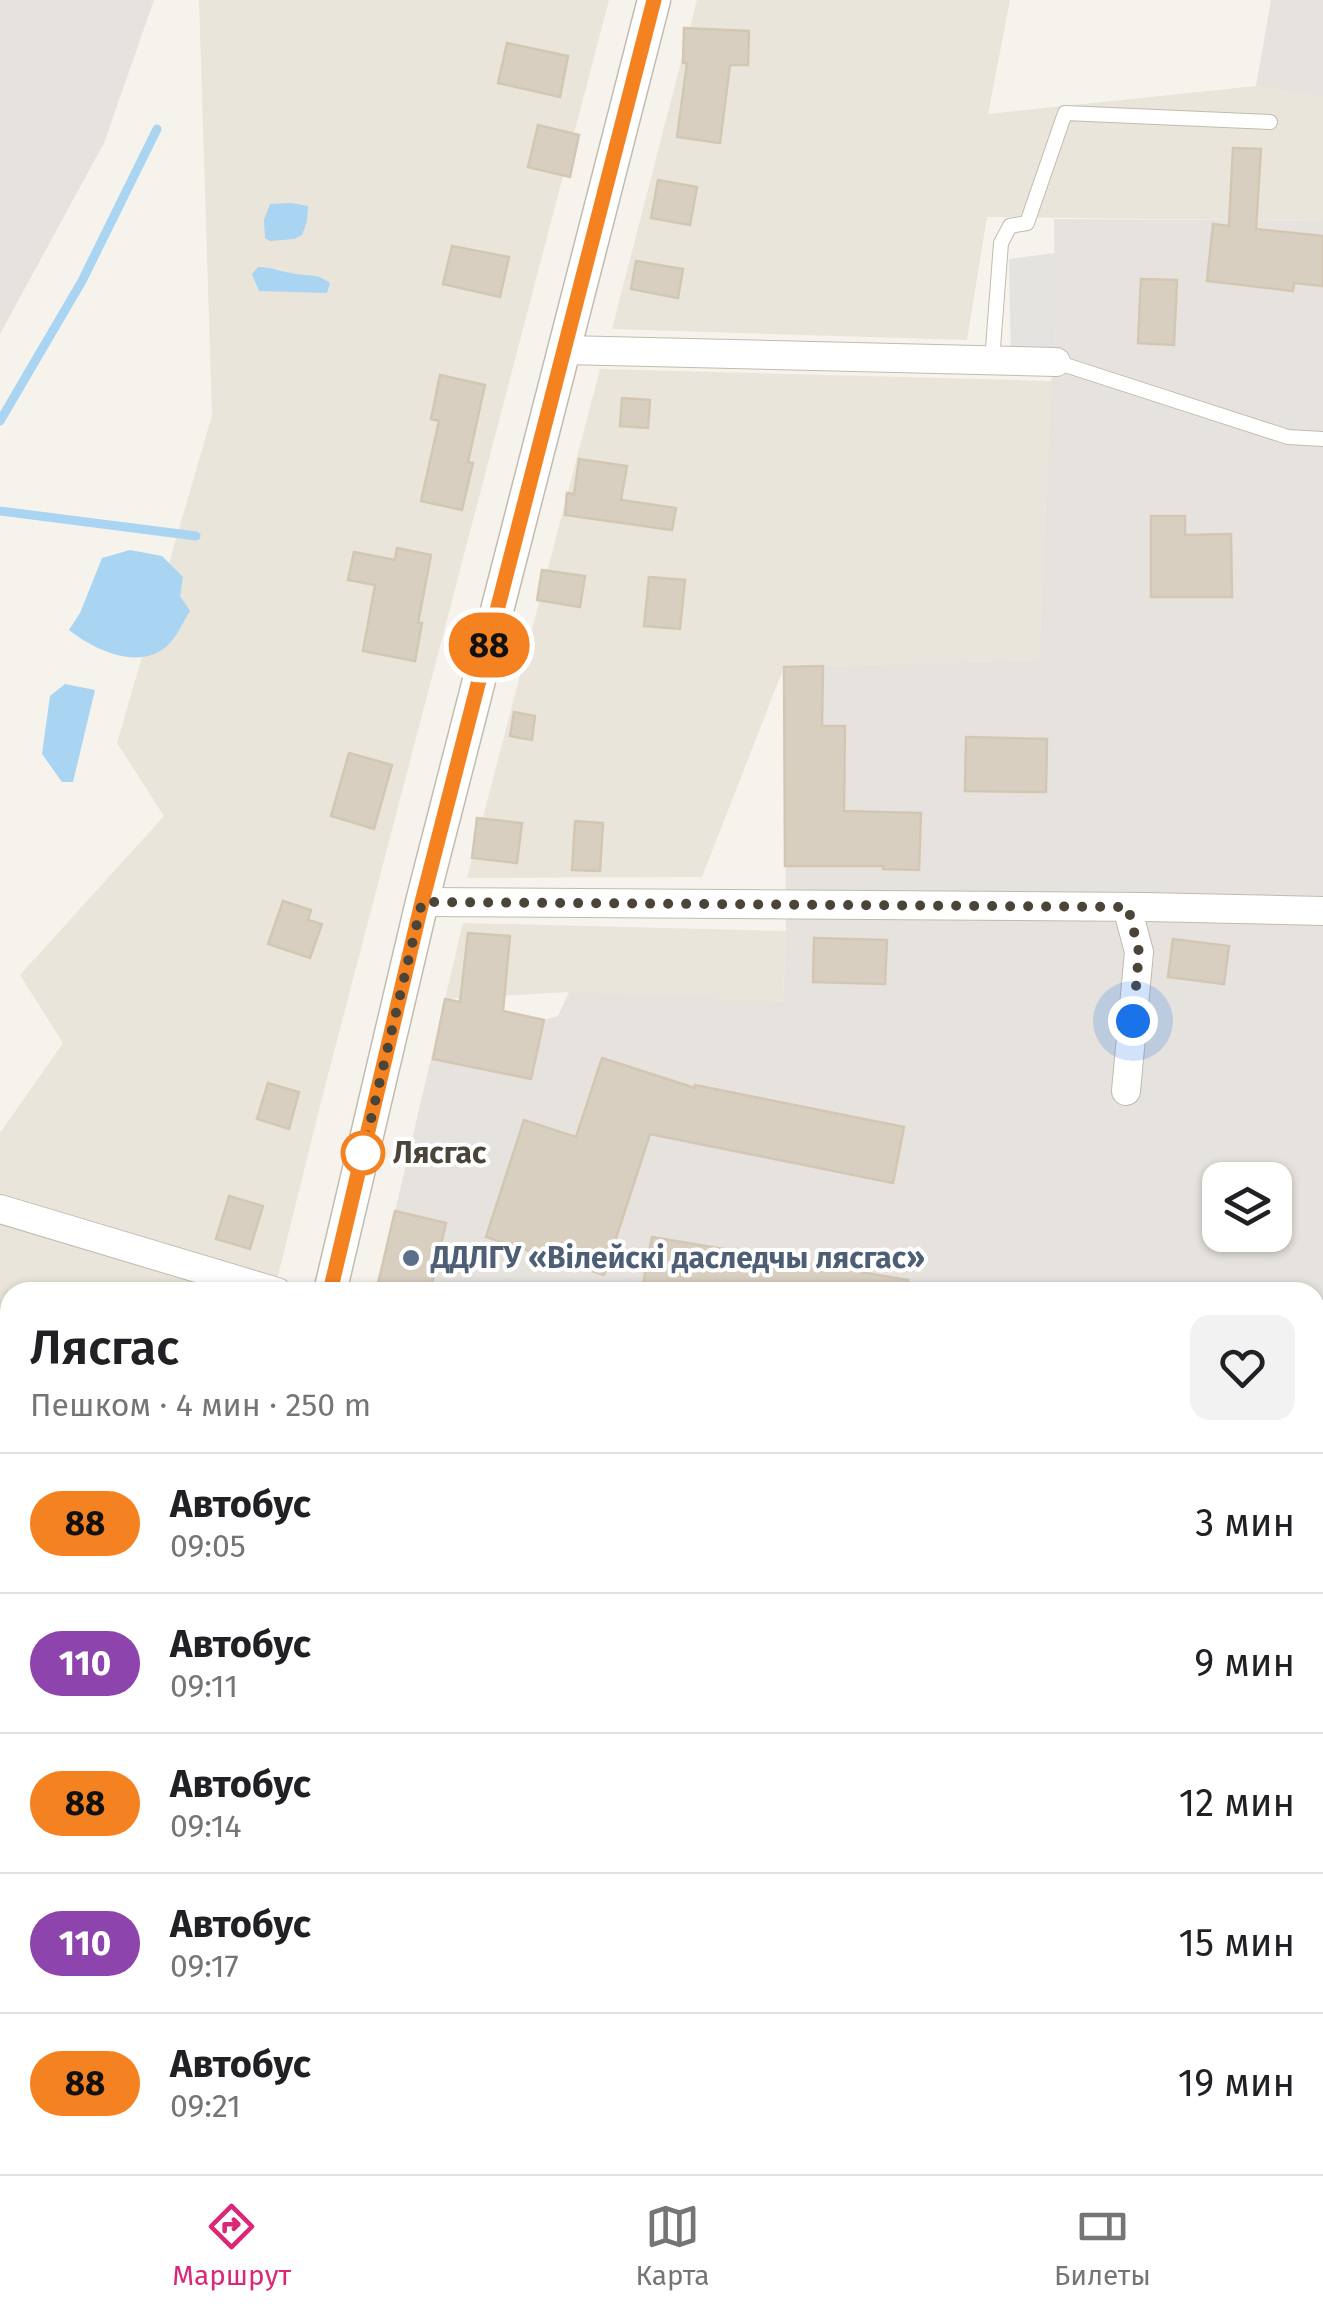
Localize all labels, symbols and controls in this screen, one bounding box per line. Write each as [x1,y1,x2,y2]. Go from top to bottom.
line badge: 88 [444,612,534,678]
text: 88 [469,624,509,666]
your location [1108,996,1158,1046]
marker: Лясгас [342,1132,384,1174]
place label: Лясгас [393,1135,487,1171]
map controls [1202,1162,1292,1252]
button: layers [1202,1162,1292,1252]
place label: ДДЛГУ «Вілейскі даследчы лясгас» [430,1240,925,1276]
marker: ДДЛГУ «Вілейскі даследчы лясгас» [400,1247,422,1269]
button: heart [1190,1315,1295,1420]
text: Лясгас [30,1319,179,1377]
text: Пешком · 4 мин · 250 m [30,1386,371,1424]
text: Автобус [170,1481,311,1527]
text: 3 мин [1195,1500,1295,1546]
text: 88 [65,1502,105,1544]
text: 09:05 [170,1527,246,1565]
text: Автобус [170,1621,311,1667]
text: 9 мин [1194,1640,1295,1686]
text: 110 [59,1642,111,1684]
text: 09:11 [170,1667,238,1705]
text: Автобус [170,1761,311,1807]
text: 12 мин [1179,1780,1295,1826]
text: 88 [65,1782,105,1824]
text: 09:14 [170,1807,242,1845]
text: Автобус [170,1901,311,1947]
text: 15 мин [1179,1920,1295,1966]
text: 110 [59,1922,111,1964]
text: 09:17 [170,1947,239,1985]
text: Автобус [170,2041,311,2087]
text: 19 мин [1178,2060,1295,2106]
text: 88 [65,2062,105,2104]
text: 09:21 [170,2087,241,2125]
tab: Маршрут [172,2199,291,2292]
tab: Карта [635,2199,710,2292]
tab: Билеты [1054,2199,1151,2292]

